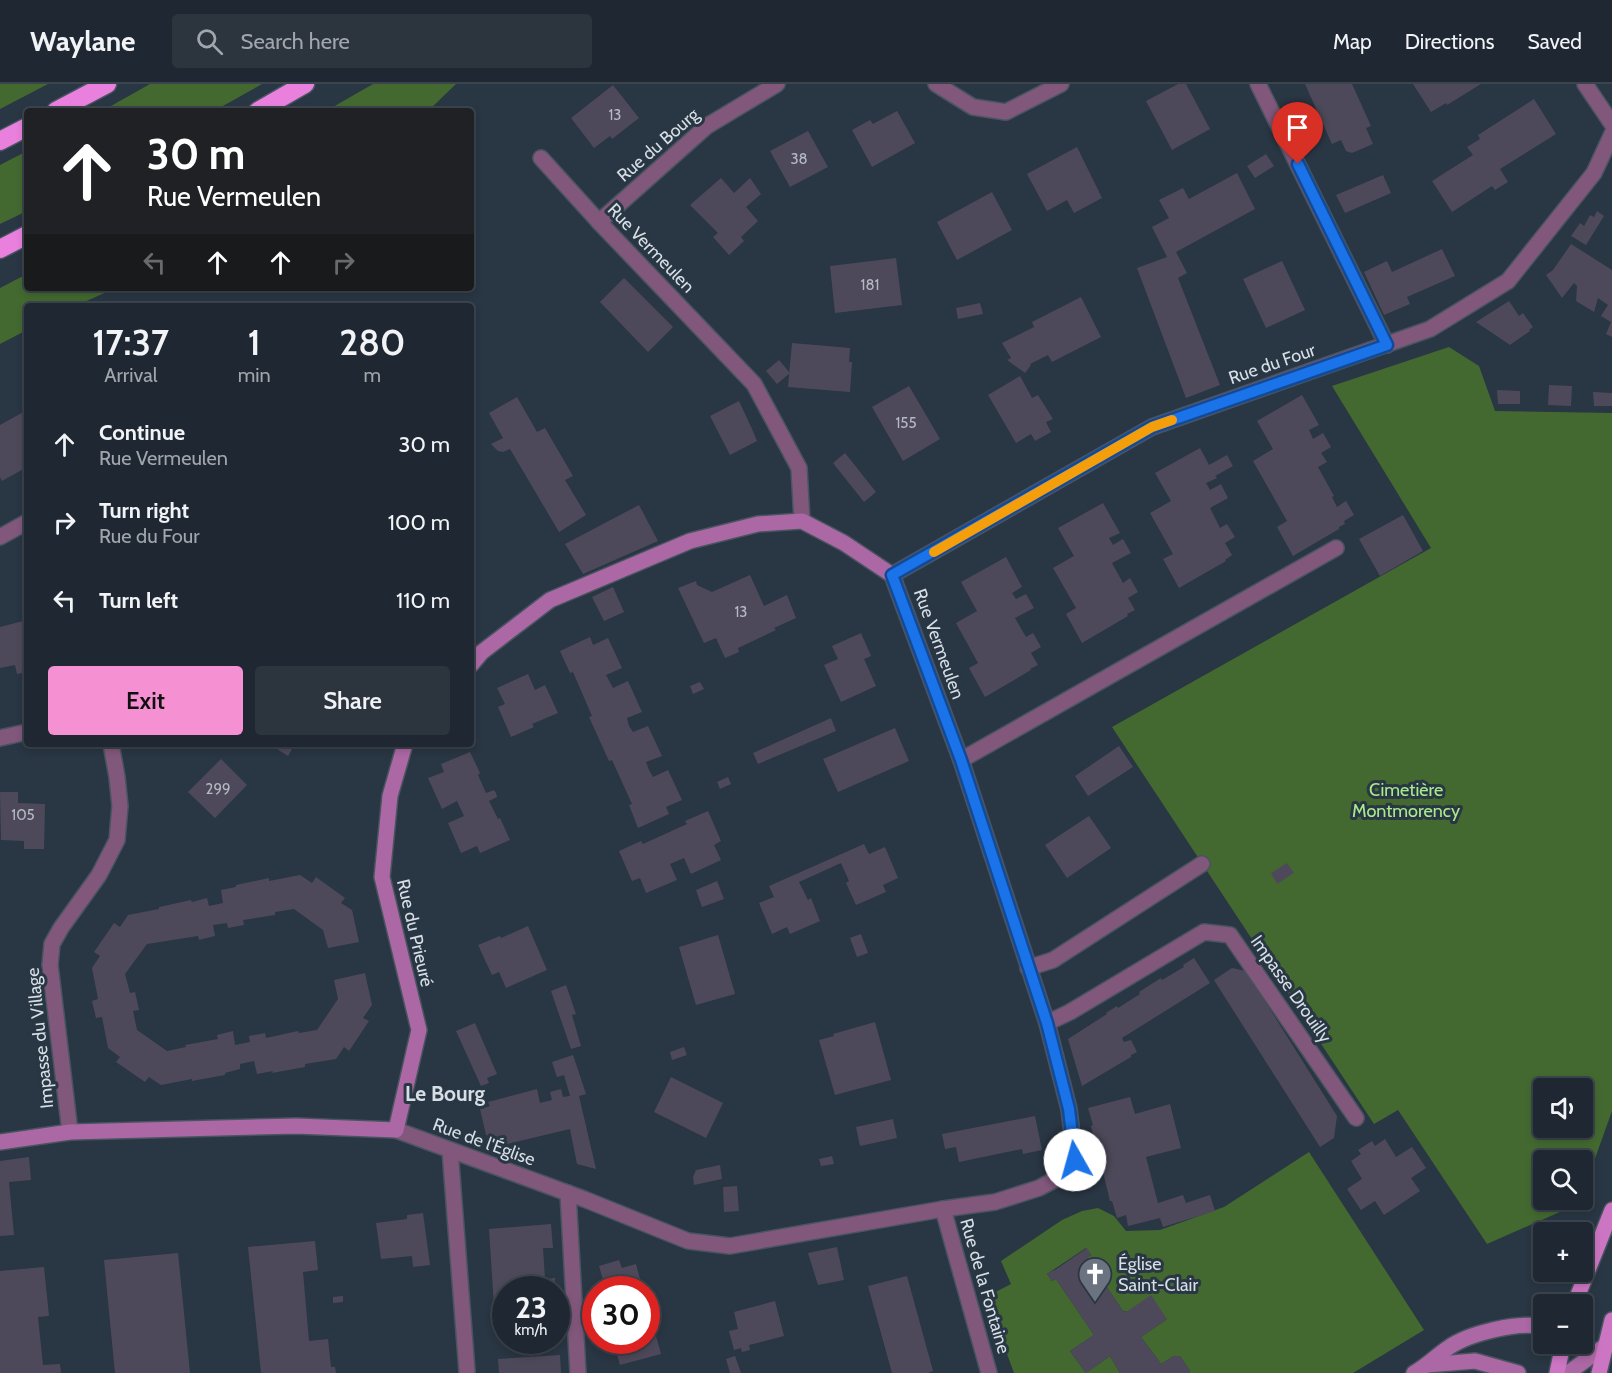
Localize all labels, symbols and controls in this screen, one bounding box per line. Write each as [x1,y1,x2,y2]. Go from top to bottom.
search box [172,14,592,68]
text: Waylane [30,24,136,58]
icon: search [193,25,226,58]
text: Search here [241,28,350,55]
text: Map [1333,29,1372,54]
text: Directions [1405,29,1494,54]
text: Saved [1527,29,1582,54]
pin [1272,102,1323,164]
street label: Rue du Bourg [613,103,704,187]
house number: 13 [608,106,622,124]
icon: arrive [1281,111,1314,144]
text: 30 m [147,128,245,180]
icon: ahead [48,132,126,210]
house number: 38 [790,150,808,168]
text: Rue Vermeulen [147,180,321,213]
street label: Rue Vermeulen [603,199,699,297]
icon: left [138,246,171,279]
icon: ahead [201,246,234,279]
icon: ahead [264,246,297,279]
icon: right [327,246,360,279]
house number: 181 [861,276,879,294]
text: 17:37 [93,320,169,364]
text: 1 [248,320,261,364]
text: 280 [339,320,405,364]
street label: Rue du Four [1226,339,1319,389]
text: Arrival [104,363,157,387]
text: min [238,363,271,387]
text: m [364,363,381,387]
house number: 155 [895,414,917,432]
text: Continue [99,419,185,446]
icon: ahead [48,428,81,461]
text: 30 m [398,431,450,458]
text: Rue Vermeulen [99,446,228,470]
text: Turn right [99,497,189,524]
icon: right [48,506,81,539]
text: 100 m [388,509,450,536]
text: Rue du Four [99,524,200,548]
icon: left [48,584,81,617]
street label: Rue Vermeulen [909,586,969,702]
text: Turn left [99,587,178,614]
text: 110 m [396,587,450,614]
house number: 13 [734,603,748,621]
button: Exit [48,666,243,735]
button: Share [255,666,450,735]
park label: Cimetière Montmorency [1352,779,1460,822]
house number: 299 [206,780,230,798]
house number: 105 [11,806,35,824]
street label: Rue du Prieuré [392,877,438,989]
street label: Impasse Drouilly [1246,931,1336,1047]
street label: Impasse du Village [22,967,58,1109]
map controls [1533,1078,1593,1354]
button: sound [1533,1078,1593,1138]
district label: Le Bourg [405,1081,485,1106]
street label: Rue de l'Église [430,1113,538,1171]
position arrow [1043,1128,1107,1192]
button: search [1533,1150,1593,1210]
street label: Rue de la Fontaine [955,1216,1015,1356]
button: + [1533,1222,1593,1282]
place label: Église Saint-Clair [1118,1253,1198,1296]
church icon: Église Saint-Clair [1077,1256,1113,1303]
speed limit sign: 30 [582,1276,660,1354]
text: 23 [515,1289,547,1326]
button: − [1533,1294,1593,1354]
text: km/h [515,1321,547,1339]

